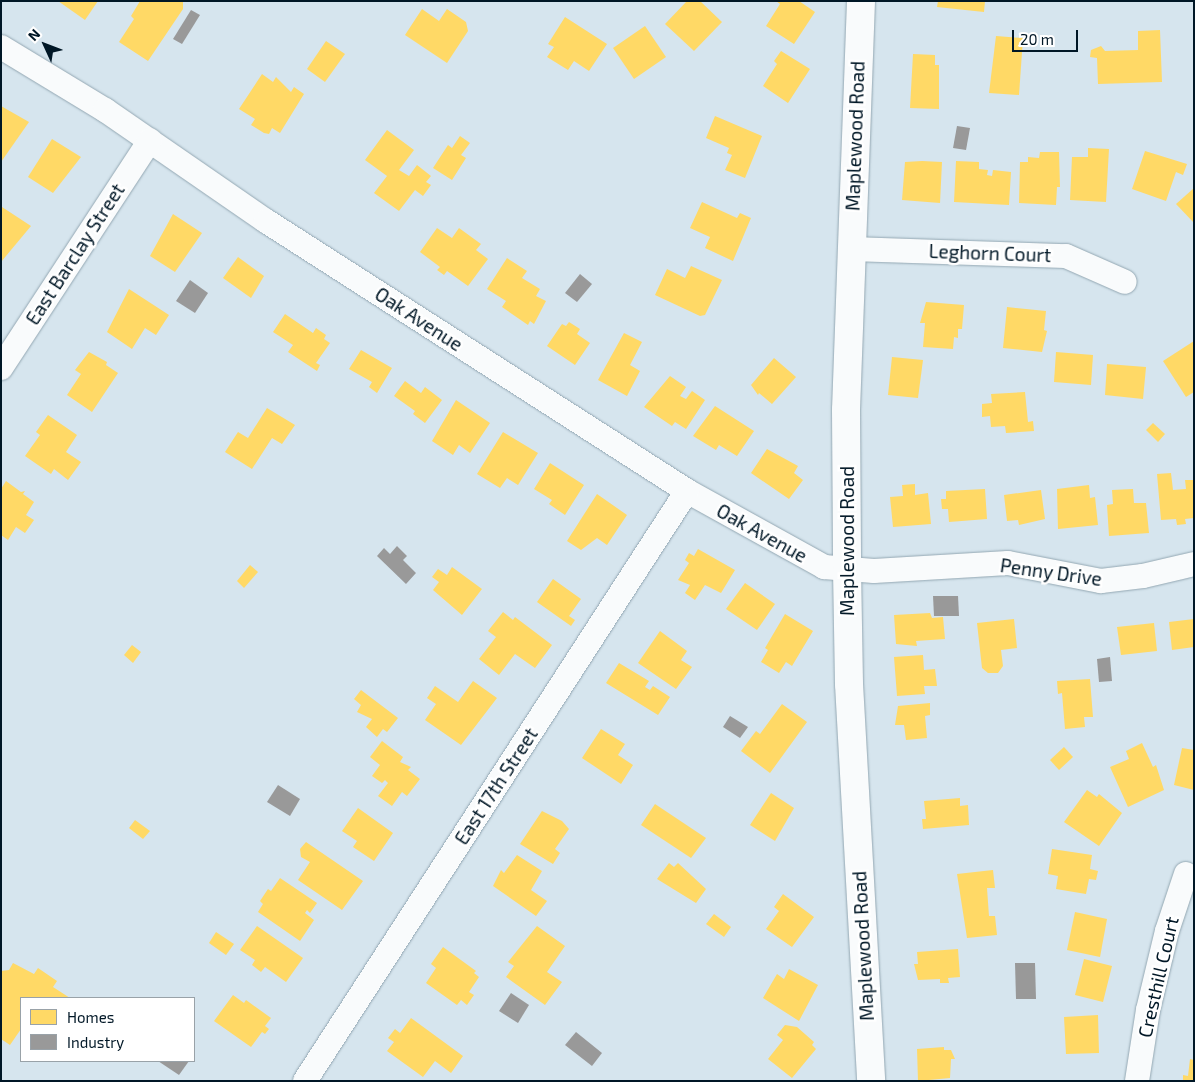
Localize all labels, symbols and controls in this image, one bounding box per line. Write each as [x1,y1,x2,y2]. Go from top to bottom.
north arrow [20,20,70,70]
scale bar [1015,20,1081,52]
text: N [24,25,43,44]
text: 20 m [1020,30,1054,48]
street label: Maplewood Road [841,61,869,211]
street label: East Barclay Street [21,179,129,329]
street label: Leghorn Court [928,239,1052,267]
street label: Oak Avenue [371,282,467,356]
street label: Maplewood Road [836,466,858,616]
street label: Oak Avenue [712,499,812,567]
street label: Penny Drive [999,554,1103,590]
street label: East 17th Street [450,723,542,849]
street label: Maplewood Road [848,870,878,1022]
street label: Cresthill Court [1133,914,1183,1040]
legend [20,997,195,1062]
text: Homes [67,1008,114,1026]
text: Industry [67,1033,124,1051]

